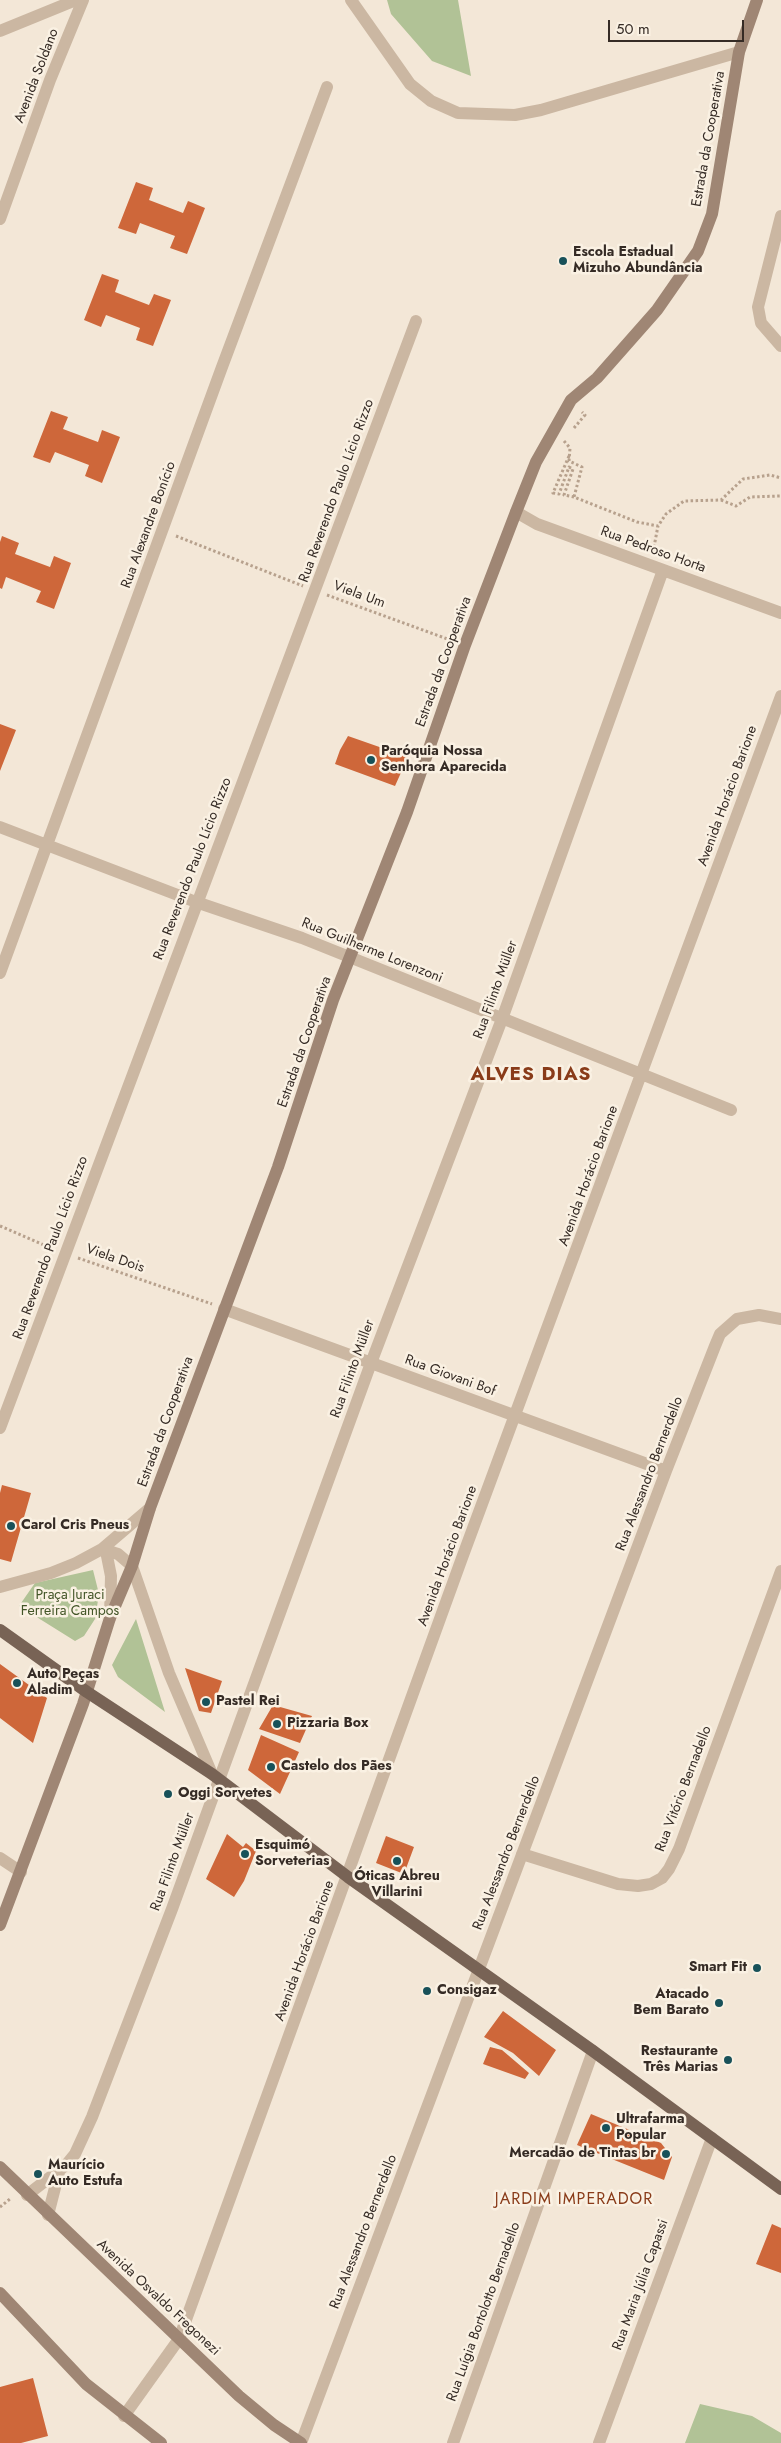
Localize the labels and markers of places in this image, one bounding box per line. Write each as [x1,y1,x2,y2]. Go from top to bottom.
place label: Escola Estadual Mizuho Abundância [573,245,703,278]
marker: Escola Estadual Mizuho Abundância [557,255,569,267]
place label: Paróquia Nossa Senhora Aparecida [381,744,507,776]
marker: Paróquia Nossa Senhora Aparecida [365,754,377,766]
place label: Carol Cris Pneus [21,1518,129,1534]
marker: Carol Cris Pneus [5,1520,17,1532]
place label: Auto Peças Aladim [27,1667,99,1700]
marker: Auto Peças Aladim [11,1677,23,1689]
place label: Pastel Rei [216,1694,280,1710]
marker: Pastel Rei [200,1696,212,1708]
place label: Pizzaria Box [287,1716,368,1732]
marker: Pizzaria Box [271,1718,283,1730]
place label: Castelo dos Pães [281,1759,392,1775]
marker: Castelo dos Pães [265,1761,277,1773]
place label: Oggi Sorvetes [178,1786,272,1802]
marker: Oggi Sorvetes [162,1788,174,1800]
place label: Esquimó Sorveterias [255,1838,329,1870]
marker: Esquimó Sorveterias [239,1848,251,1860]
marker: Óticas Abreu Villarini [391,1855,403,1867]
place label: Óticas Abreu Villarini [354,1869,440,1901]
place label: Smart Fit [689,1960,747,1976]
marker: Smart Fit [751,1962,763,1974]
place label: Consigaz [437,1983,497,1999]
marker: Consigaz [421,1985,433,1997]
place label: Atacado Bem Barato [633,1987,709,2020]
marker: Atacado Bem Barato [713,1997,725,2009]
place label: Restaurante Três Marias [641,2044,718,2076]
marker: Restaurante Três Marias [722,2054,734,2066]
place label: Ultrafarma Popular [616,2112,684,2144]
marker: Ultrafarma Popular [600,2122,612,2134]
place label: Mercadão de Tintas br [509,2146,656,2162]
marker: Mercadão de Tintas br [660,2148,672,2160]
place label: Maurício Auto Estufa [48,2158,123,2190]
marker: Maurício Auto Estufa [32,2168,44,2180]

